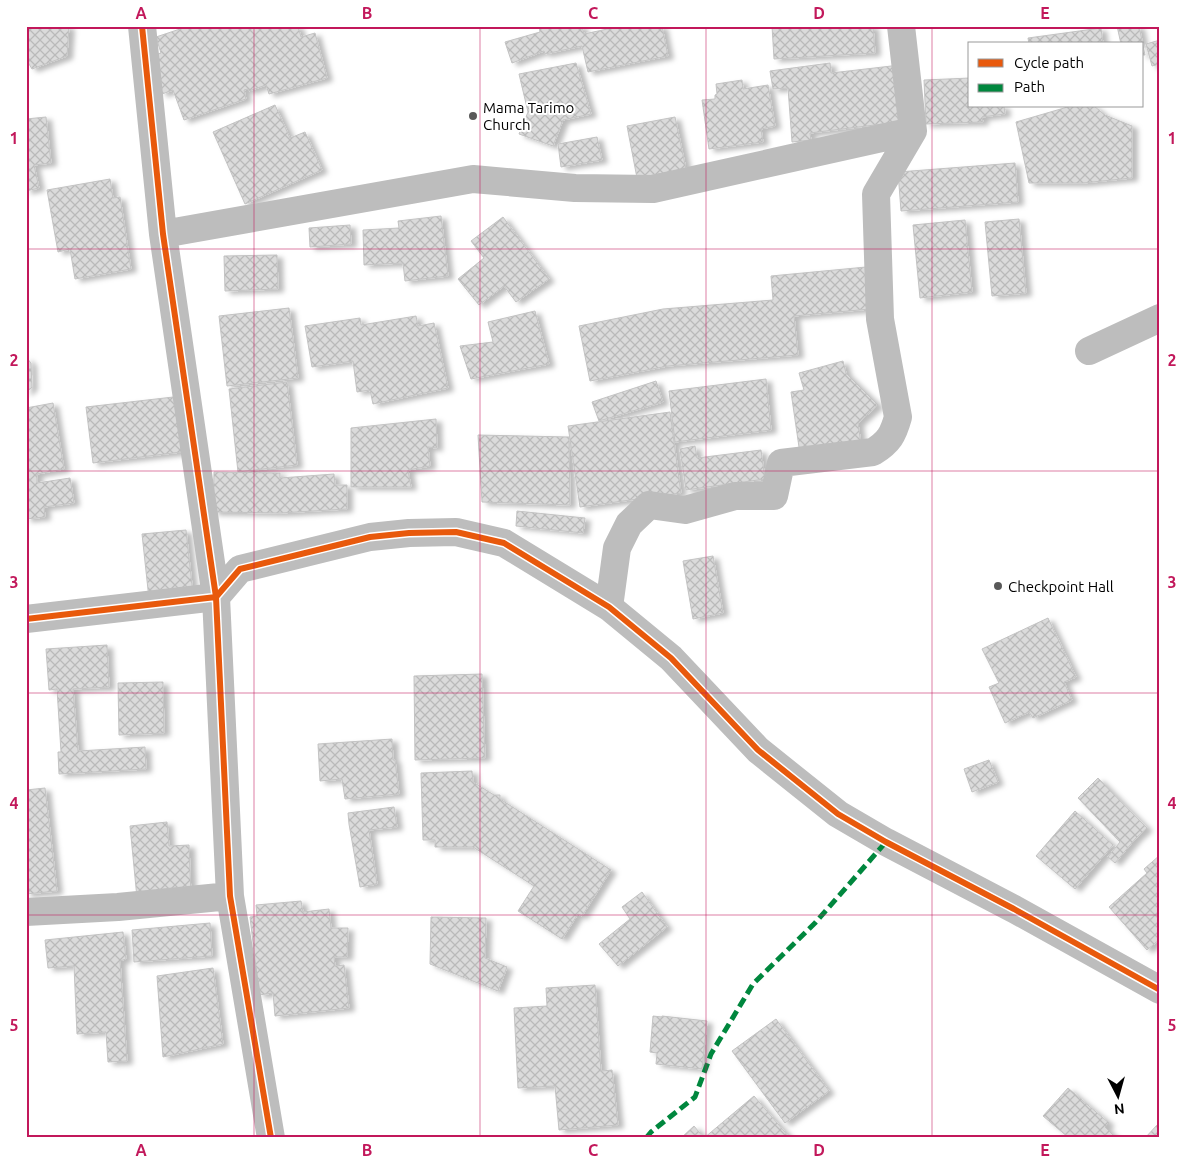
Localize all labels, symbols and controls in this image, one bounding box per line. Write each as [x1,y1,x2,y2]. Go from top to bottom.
text: A [135,4,147,22]
text: B [362,4,372,22]
text: C [588,4,598,22]
text: D [813,4,825,22]
text: E [1040,4,1050,22]
legend [968,42,1144,108]
text: Cycle path [1014,54,1084,71]
text: Path [1014,78,1045,95]
place label: Mama Tarimo Church [483,99,574,133]
marker: Mama Tarimo Church [467,110,479,122]
text: 1 [9,129,19,147]
text: 1 [1167,129,1177,147]
text: 2 [9,351,19,369]
text: 2 [1167,351,1177,369]
text: 3 [9,573,19,591]
text: 3 [1167,573,1177,591]
place label: Checkpoint Hall [1008,578,1114,595]
marker: Checkpoint Hall [992,580,1004,592]
text: 4 [9,794,19,812]
text: 4 [1167,794,1177,812]
text: 5 [9,1016,19,1034]
text: 5 [1167,1016,1177,1034]
north arrow [1094,1072,1144,1122]
text: N [1113,1100,1125,1117]
text: A [135,1141,147,1159]
text: B [362,1141,372,1159]
text: C [588,1141,598,1159]
text: D [813,1141,825,1159]
text: E [1040,1141,1050,1159]

